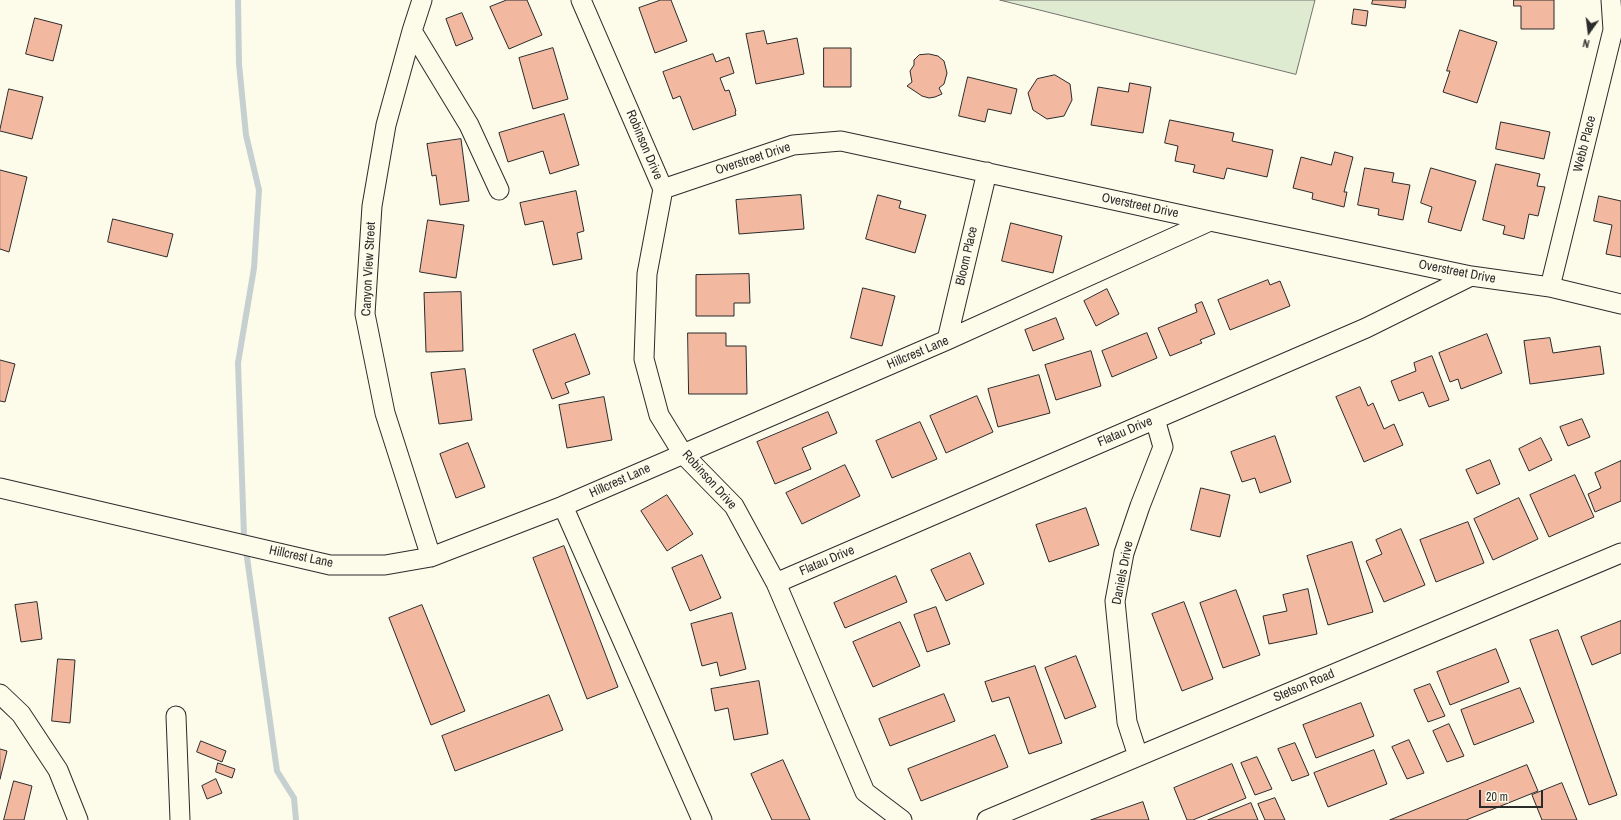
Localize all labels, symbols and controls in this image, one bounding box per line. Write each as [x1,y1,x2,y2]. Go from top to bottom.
north arrow [1569,12,1609,52]
text: N [1581,36,1591,51]
street label: Robinson Drive [622,108,666,182]
street label: Webb Place [1571,114,1599,174]
street label: Overstreet Drive [713,139,793,179]
street label: Overstreet Drive [1100,190,1180,222]
street label: Canyon View Street [359,221,379,317]
street label: Bloom Place [953,225,981,287]
street label: Overstreet Drive [1417,257,1497,287]
street label: Hillcrest Lane [885,333,951,373]
street label: Flatau Drive [1095,413,1155,451]
street label: Robinson Drive [678,447,740,513]
street label: Hillcrest Lane [587,461,653,501]
street label: Daniels Drive [1109,540,1137,606]
street label: Flatau Drive [797,542,857,580]
street label: Hillcrest Lane [268,543,334,571]
street label: Stetson Road [1271,666,1337,706]
scale bar [1481,782,1545,808]
text: 20 m [1486,789,1508,805]

